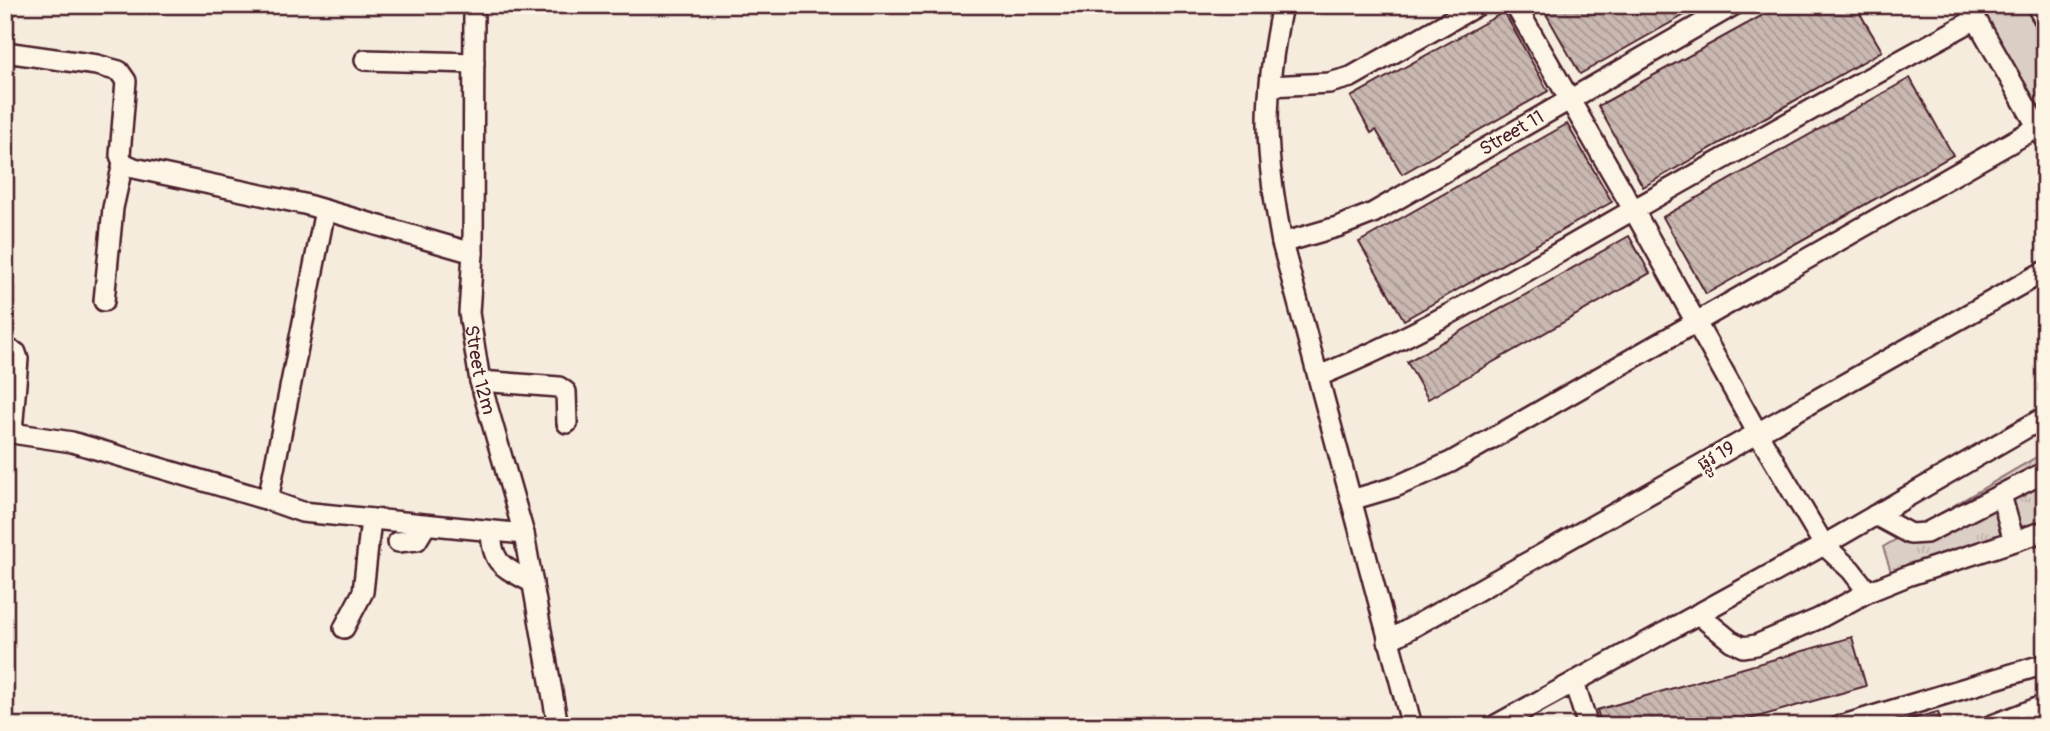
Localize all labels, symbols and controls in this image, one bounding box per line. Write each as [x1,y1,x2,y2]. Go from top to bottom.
street label: Street 11 [1475,105,1548,161]
street label: Street 12m [459,323,501,417]
street label: ផ្លូវ 19 [1693,436,1741,480]

